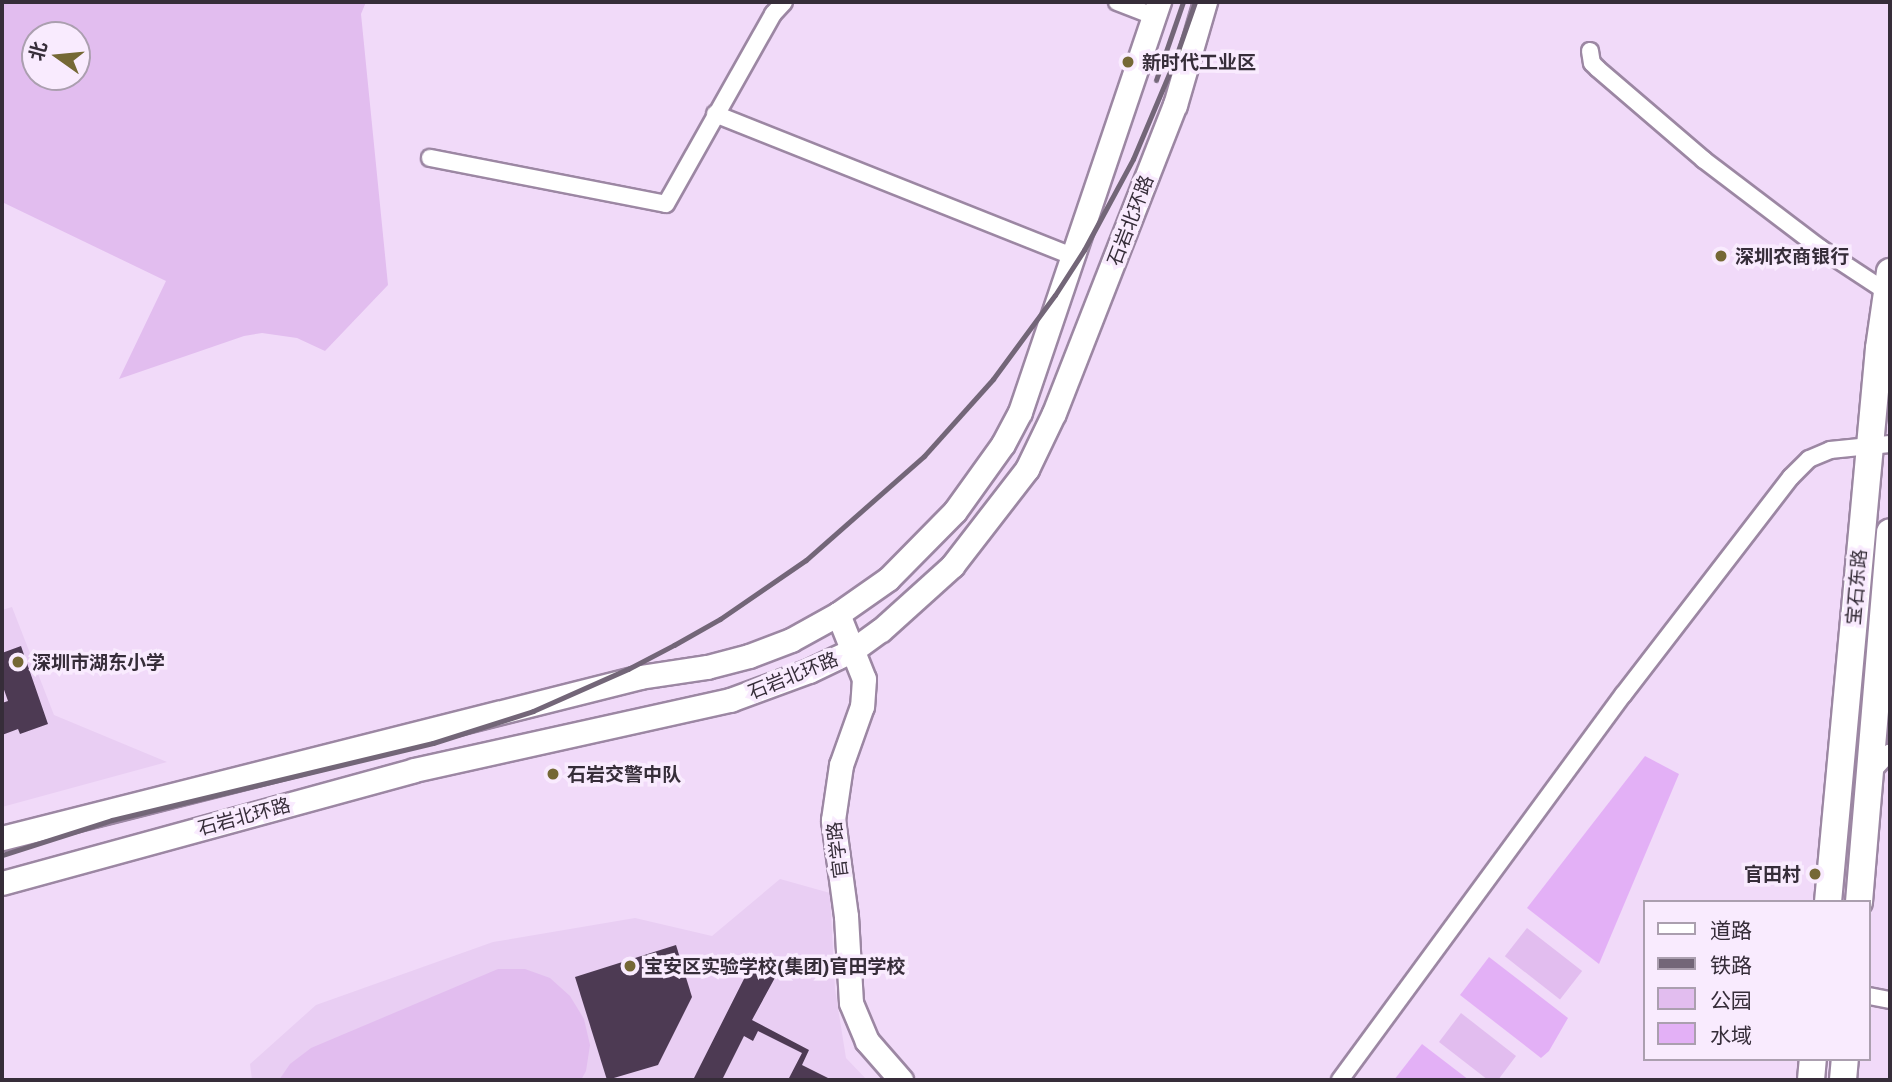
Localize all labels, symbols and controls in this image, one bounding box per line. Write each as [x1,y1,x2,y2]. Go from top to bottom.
north arrow [21,21,91,91]
text: 北 [24,39,51,63]
place label: 新时代工业区 [1142,51,1256,73]
marker: 新时代工业区 [1120,54,1136,70]
street label: 石岩北环路 [1102,172,1158,268]
place label: 深圳农商银行 [1735,245,1849,267]
marker: 深圳农商银行 [1713,248,1729,264]
street label: 宝石东路 [1841,548,1871,626]
street label: 石岩北环路 [745,647,841,703]
place label: 深圳市湖东小学 [32,651,165,673]
marker: 深圳市湖东小学 [10,654,26,670]
place label: 石岩交警中队 [567,763,681,785]
marker: 石岩交警中队 [545,766,561,782]
street label: 石岩北环路 [195,793,293,839]
street label: 官学路 [822,820,852,880]
place label: 官田村 [1744,863,1801,885]
marker: 官田村 [1807,866,1823,882]
legend [1644,900,1871,1061]
text: 道路 [1710,917,1752,943]
text: 铁路 [1710,952,1752,978]
place label: 宝安区实验学校(集团)官田学校 [644,955,905,977]
marker: 宝安区实验学校(集团)官田学校 [622,958,638,974]
text: 公园 [1710,987,1752,1013]
text: 水域 [1710,1022,1752,1048]

